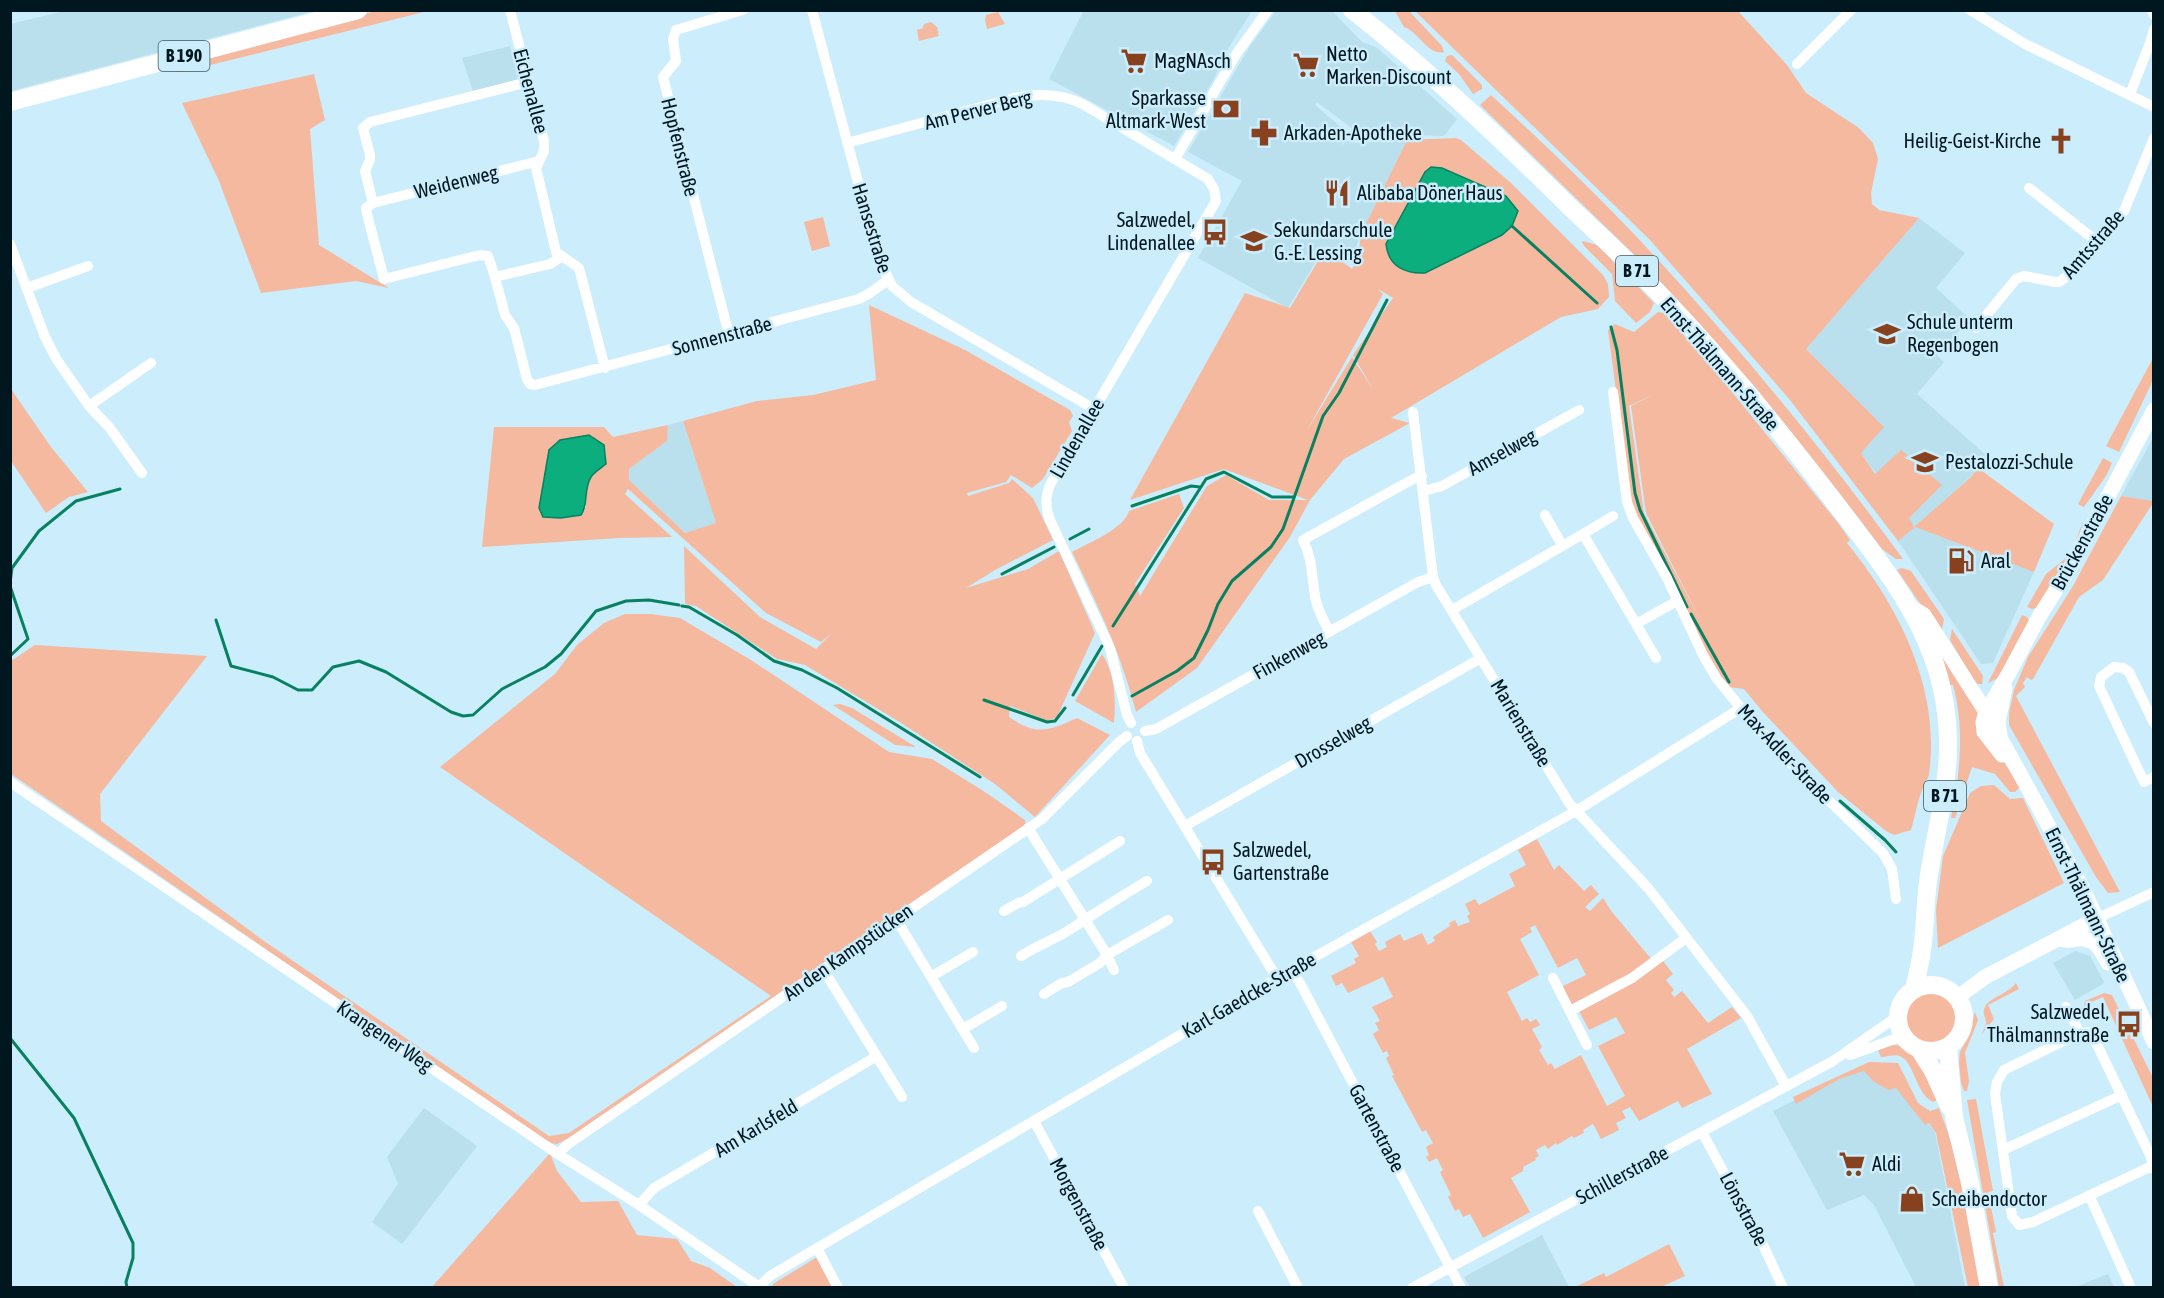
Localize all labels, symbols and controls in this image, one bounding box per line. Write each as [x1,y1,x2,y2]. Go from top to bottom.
road number: B 190 [158,41,210,71]
place label: Netto Marken-Discount [1326,42,1452,88]
street label: Eichenallee [509,46,554,136]
supermarket icon: MagNAsch [1119,46,1149,76]
place label: MagNAsch [1154,49,1231,72]
supermarket icon: Netto Marken-Discount [1291,50,1321,80]
street label: Am Perver Berg [922,85,1034,134]
place label: Sparkasse Altmark-West [1106,86,1206,132]
bank icon: Sparkasse Altmark-West [1211,94,1241,124]
street label: Hopfenstraße [657,95,704,199]
pharmacy icon: Arkaden-Apotheke [1249,118,1279,148]
place label: Arkaden-Apotheke [1284,121,1422,144]
church icon: Heilig-Geist-Kirche [2046,126,2076,156]
place label: Heilig-Geist-Kirche [1904,129,2041,152]
street label: Weidenweg [412,160,500,203]
restaurant icon: Alibaba Döner Haus [1322,178,1352,208]
street label: Hansestraße [848,180,897,276]
place label: Alibaba Döner Haus [1357,181,1503,204]
street label: Amtsstraße [2057,205,2129,283]
place label: Salzwedel, Lindenallee [1107,208,1195,254]
bus stop icon: Salzwedel, Lindenallee [1200,217,1230,247]
place label: Sekundarschule G.-E. Lessing [1274,218,1392,264]
school or university icon: Sekundarschule G.-E. Lessing [1239,226,1269,256]
road number: B 71 [1616,256,1658,286]
street label: Ernst-Thälmann-Straße [1656,292,1785,435]
place label: Schule unterm Regenbogen [1907,310,2013,356]
street label: Sonnenstraße [670,311,774,360]
school or university icon: Schule unterm Regenbogen [1872,319,1902,349]
street label: Lindenallee [1045,394,1109,482]
street label: Amselweg [1463,423,1540,480]
school or university icon: Pestalozzi-Schule [1910,447,1940,477]
place label: Pestalozzi-Schule [1945,450,2073,473]
street label: Brückenstraße [2046,490,2117,594]
fuel station icon: Aral [1946,546,1976,576]
place label: Aral [1981,549,2012,572]
street label: Finkenweg [1249,625,1329,684]
street label: Marienstraße [1486,675,1557,771]
street label: Max-Adler-Straße [1733,699,1837,808]
street label: Drosselweg [1291,710,1375,773]
road number: B 71 [1924,781,1966,811]
street label: Ernst-Thälmann-Straße [2041,824,2136,986]
place label: Salzwedel, Gartenstraße [1233,838,1329,884]
bus stop icon: Salzwedel, Gartenstraße [1198,847,1228,877]
street label: An den Kampstücken [778,898,917,1005]
street label: Karl-Gaedcke-Straße [1178,947,1320,1042]
street label: Krangener Weg [333,995,438,1076]
place label: Salzwedel, Thälmannstraße [1987,1000,2109,1046]
bus stop icon: Salzwedel, Thälmannstraße [2114,1009,2144,1039]
street label: Gartenstraße [1345,1080,1410,1176]
street label: Am Karlsfeld [710,1094,802,1161]
street label: Schillerstraße [1572,1141,1672,1209]
supermarket icon: Aldi [1837,1149,1867,1179]
place label: Aldi [1872,1152,1901,1175]
street label: Morgenstraße [1046,1154,1113,1254]
street label: Lönsstraße [1716,1168,1773,1249]
shop icon: Scheibendoctor [1897,1184,1927,1214]
place label: Scheibendoctor [1932,1187,2048,1210]

